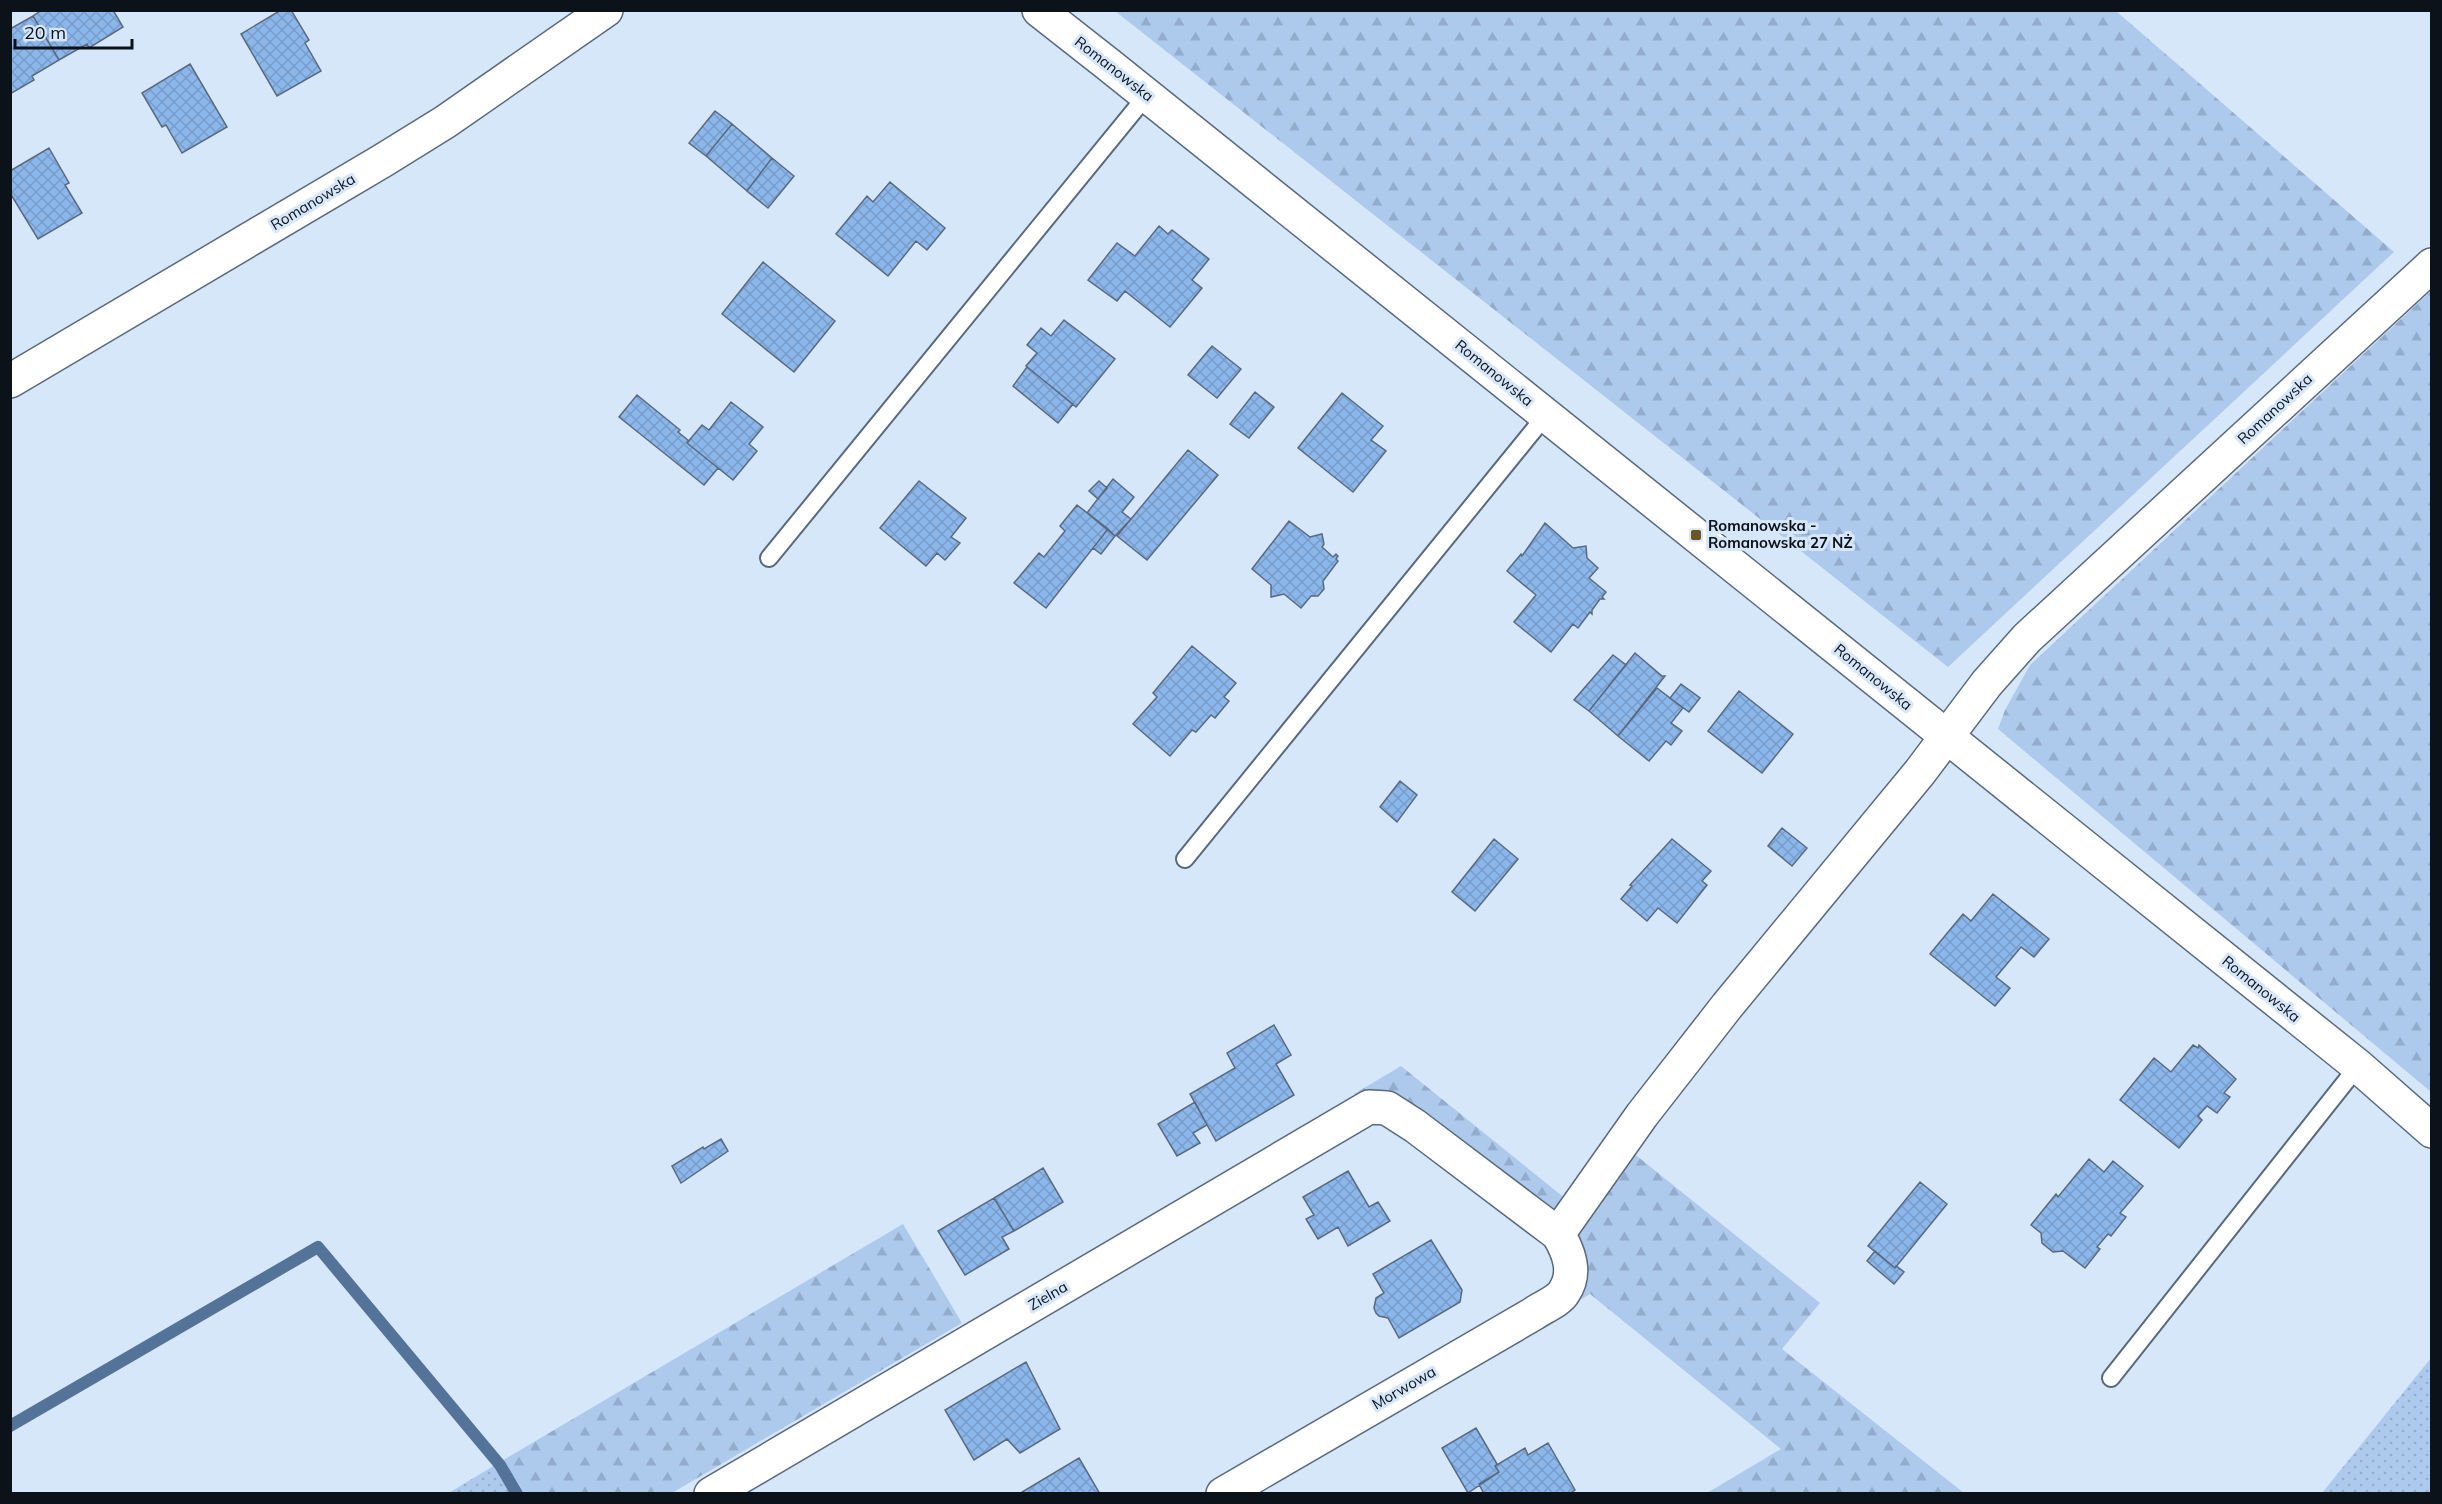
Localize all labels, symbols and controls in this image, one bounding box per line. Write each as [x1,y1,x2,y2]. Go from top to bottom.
scale bar [15,12,132,50]
text: 20 m [24,21,66,44]
street label: Romanowska [1071,32,1158,105]
street label: Romanowska [267,169,358,234]
street label: Romanowska [1451,335,1537,410]
street label: Romanowska [2233,369,2316,448]
place label: Romanowska - Romanowska 27 NŻ [1708,516,1853,552]
marker: Romanowska - Romanowska 27 NŻ [1689,528,1703,542]
street label: Romanowska [1830,639,1916,714]
street label: Romanowska [2218,951,2304,1026]
street label: Zielna [1025,1277,1071,1314]
street label: Morwowa [1368,1362,1439,1413]

